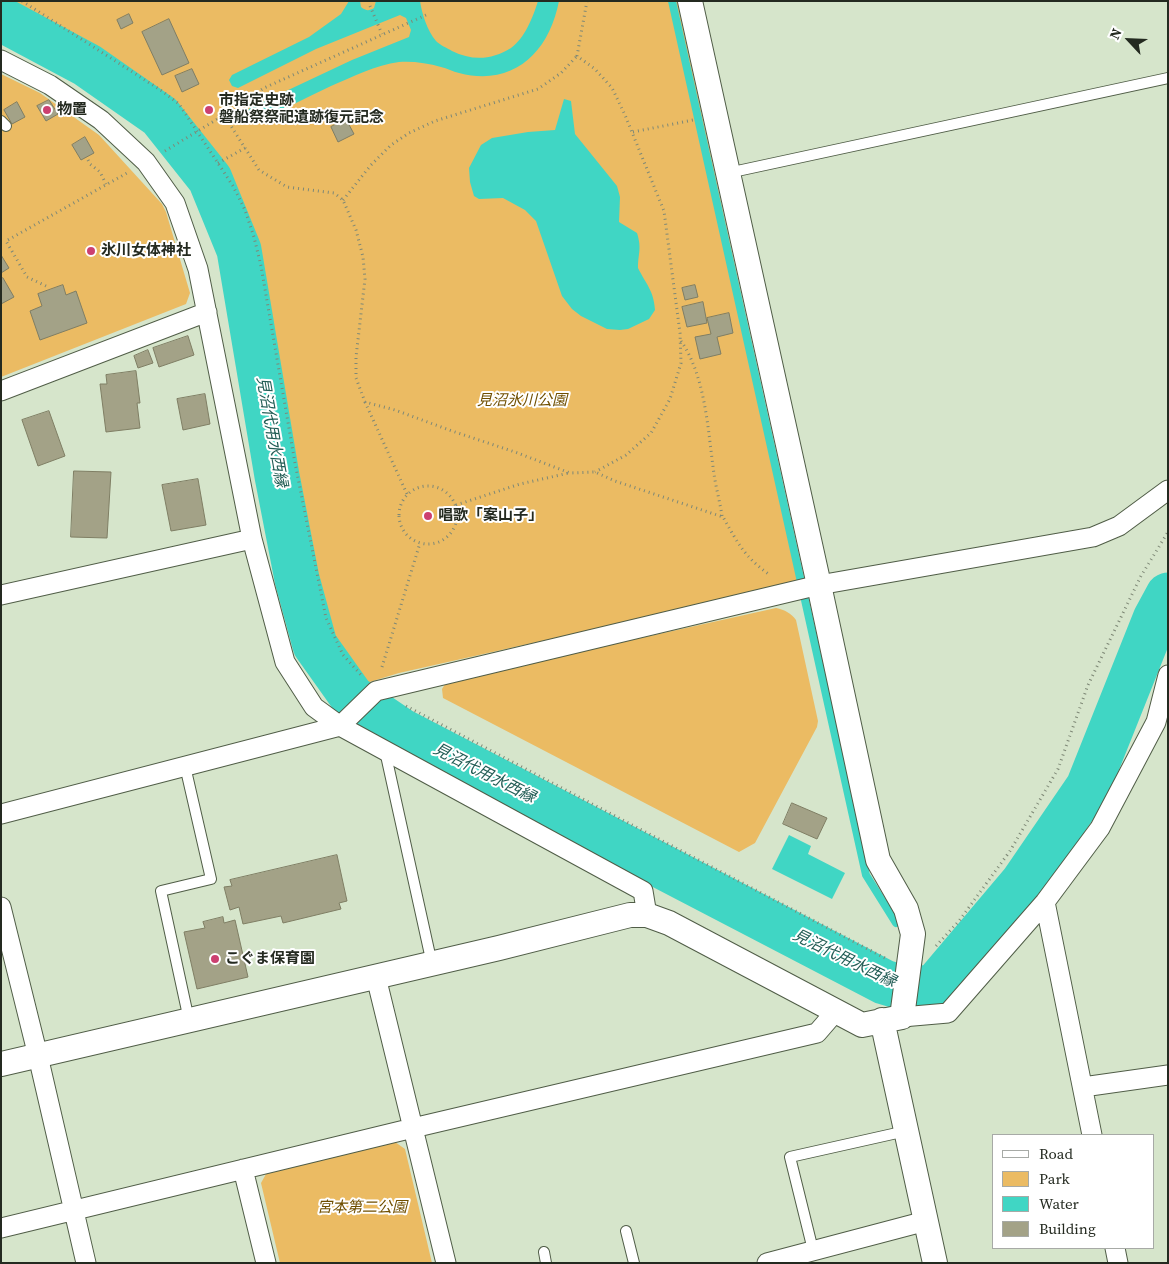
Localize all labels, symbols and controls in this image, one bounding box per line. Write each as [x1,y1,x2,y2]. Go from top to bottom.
north arrow [1104,15,1154,65]
text: N [1104,25,1127,43]
place label: 市指定史跡 磐船祭祭祀遺跡復元記念 [219,92,384,127]
place label: 物置 [57,101,87,119]
marker: 物置 [41,104,53,116]
marker: 市指定史跡 磐船祭祭祀遺跡復元記念 [203,104,215,116]
place label: 氷川女体神社 [101,242,191,260]
marker: 氷川女体神社 [85,245,97,257]
water label: 見沼代用水西縁 [252,375,290,489]
park label: 見沼氷川公園 [477,392,567,410]
place label: 唱歌「案山子」 [438,507,543,525]
marker: 唱歌「案山子」 [422,510,434,522]
water label: 見沼代用水西縁 [430,740,538,808]
water label: 見沼代用水西縁 [789,926,899,992]
place label: こぐま保育園 [225,950,315,968]
marker: こぐま保育園 [209,953,221,965]
legend [992,1134,1154,1249]
text: Road [1039,1143,1073,1164]
text: Park [1039,1168,1070,1189]
text: Water [1039,1193,1079,1214]
park label: 宮本第二公園 [317,1199,407,1217]
text: Building [1039,1218,1096,1239]

